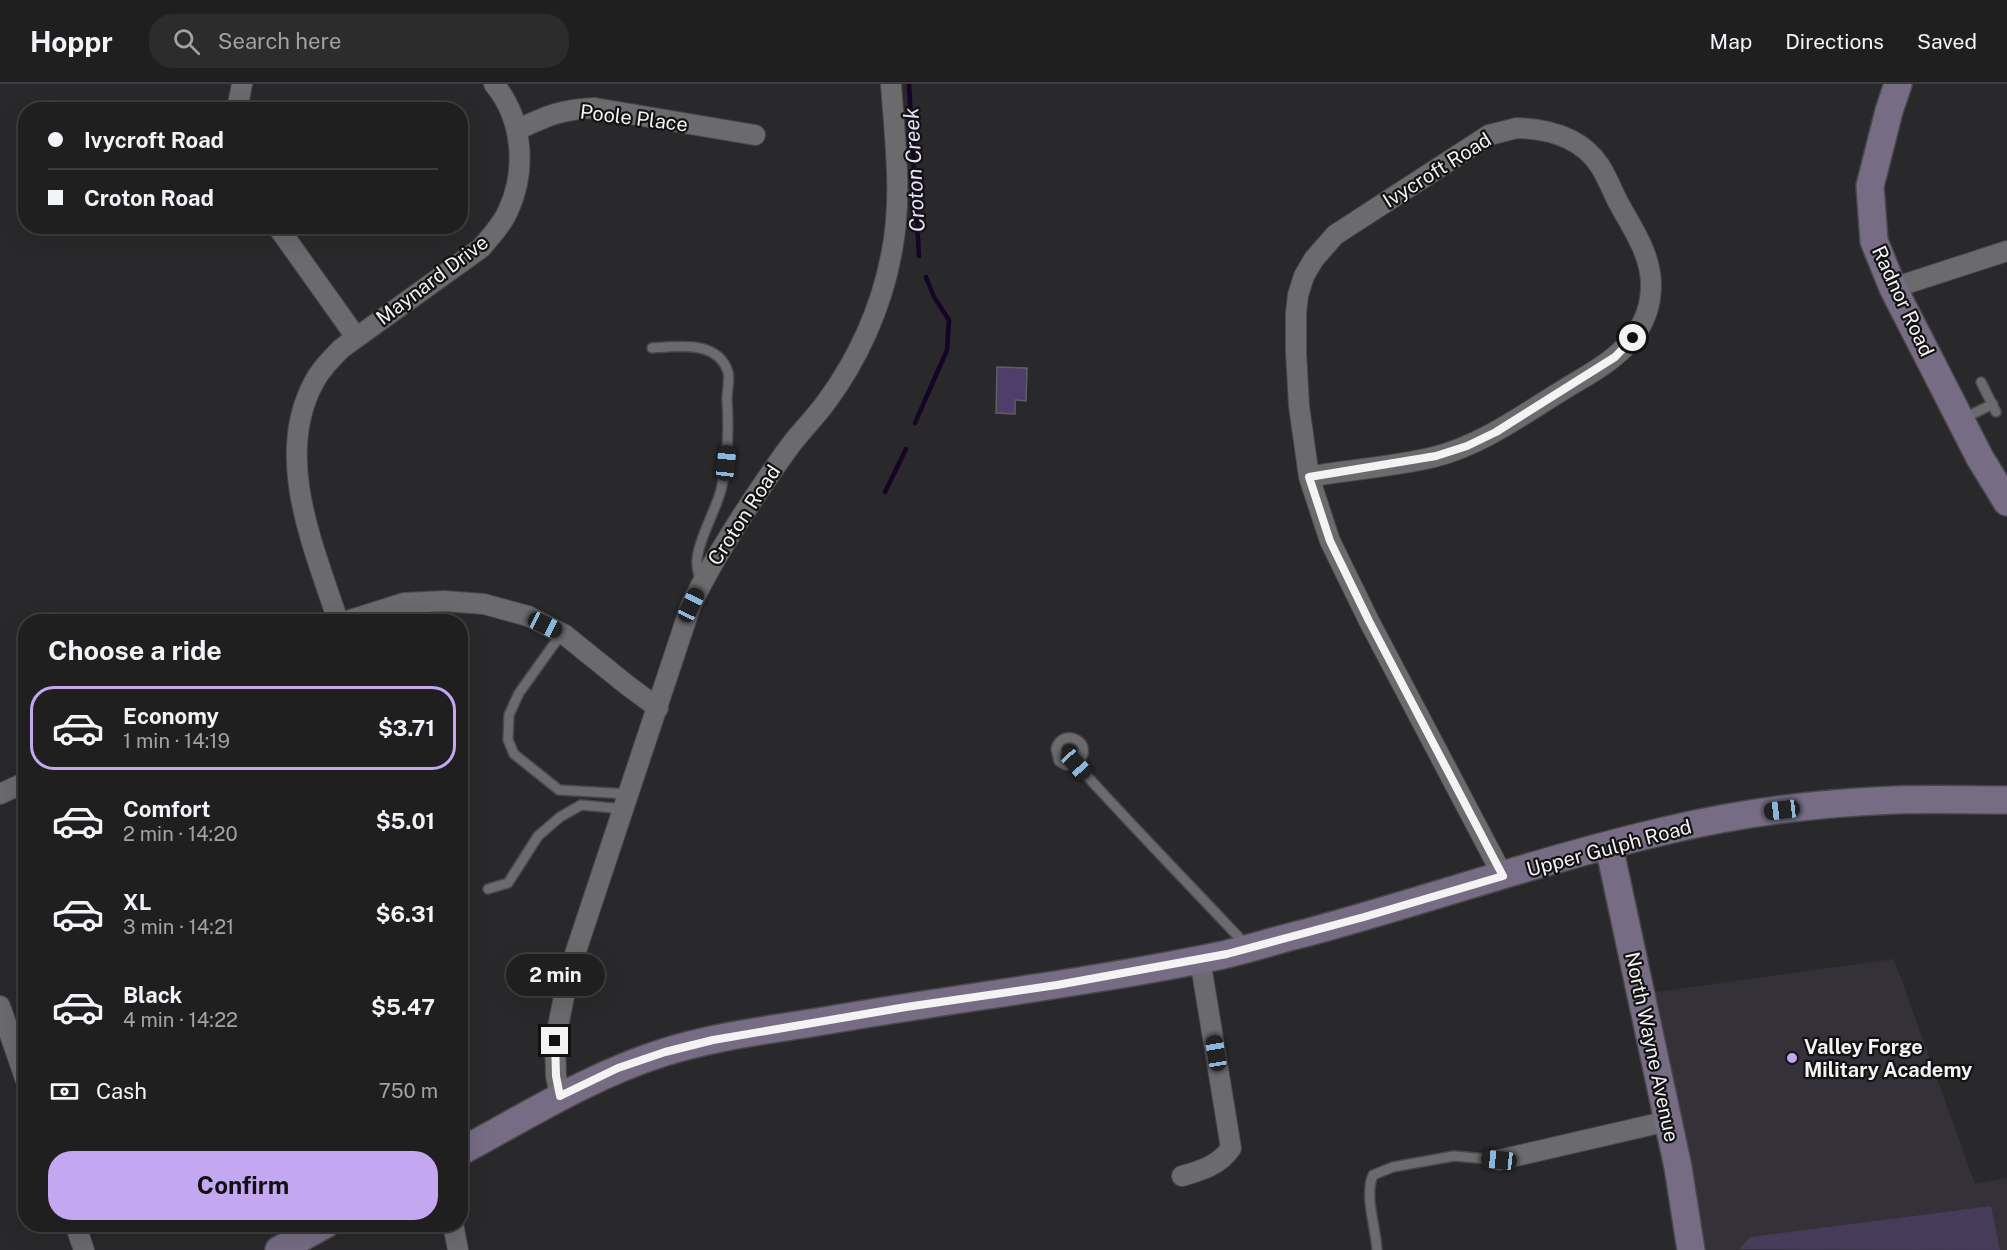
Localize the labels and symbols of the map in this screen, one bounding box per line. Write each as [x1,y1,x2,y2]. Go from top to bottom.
street label: Poole Place [579,99,689,137]
water label: Croton Creek [898,107,930,233]
street label: Ivycroft Road [1378,127,1496,213]
street label: Maynard Drive [371,230,493,330]
street label: Radnor Road [1867,242,1939,360]
route start [1619,324,1646,351]
car [715,444,737,482]
street label: Croton Road [703,460,785,570]
car [675,585,707,625]
car [525,609,565,641]
car [1057,745,1095,783]
car [1763,799,1801,821]
street label: Upper Gulph Road [1524,814,1694,882]
street label: North Wayne Avenue [1620,950,1684,1144]
callout: 2 min [506,954,604,996]
route end [541,1027,568,1054]
car [1204,1034,1228,1072]
place label: Valley Forge Military Academy [1804,1035,1972,1082]
marker: Valley Forge Military Academy [1785,1051,1799,1065]
car [1480,1149,1518,1171]

